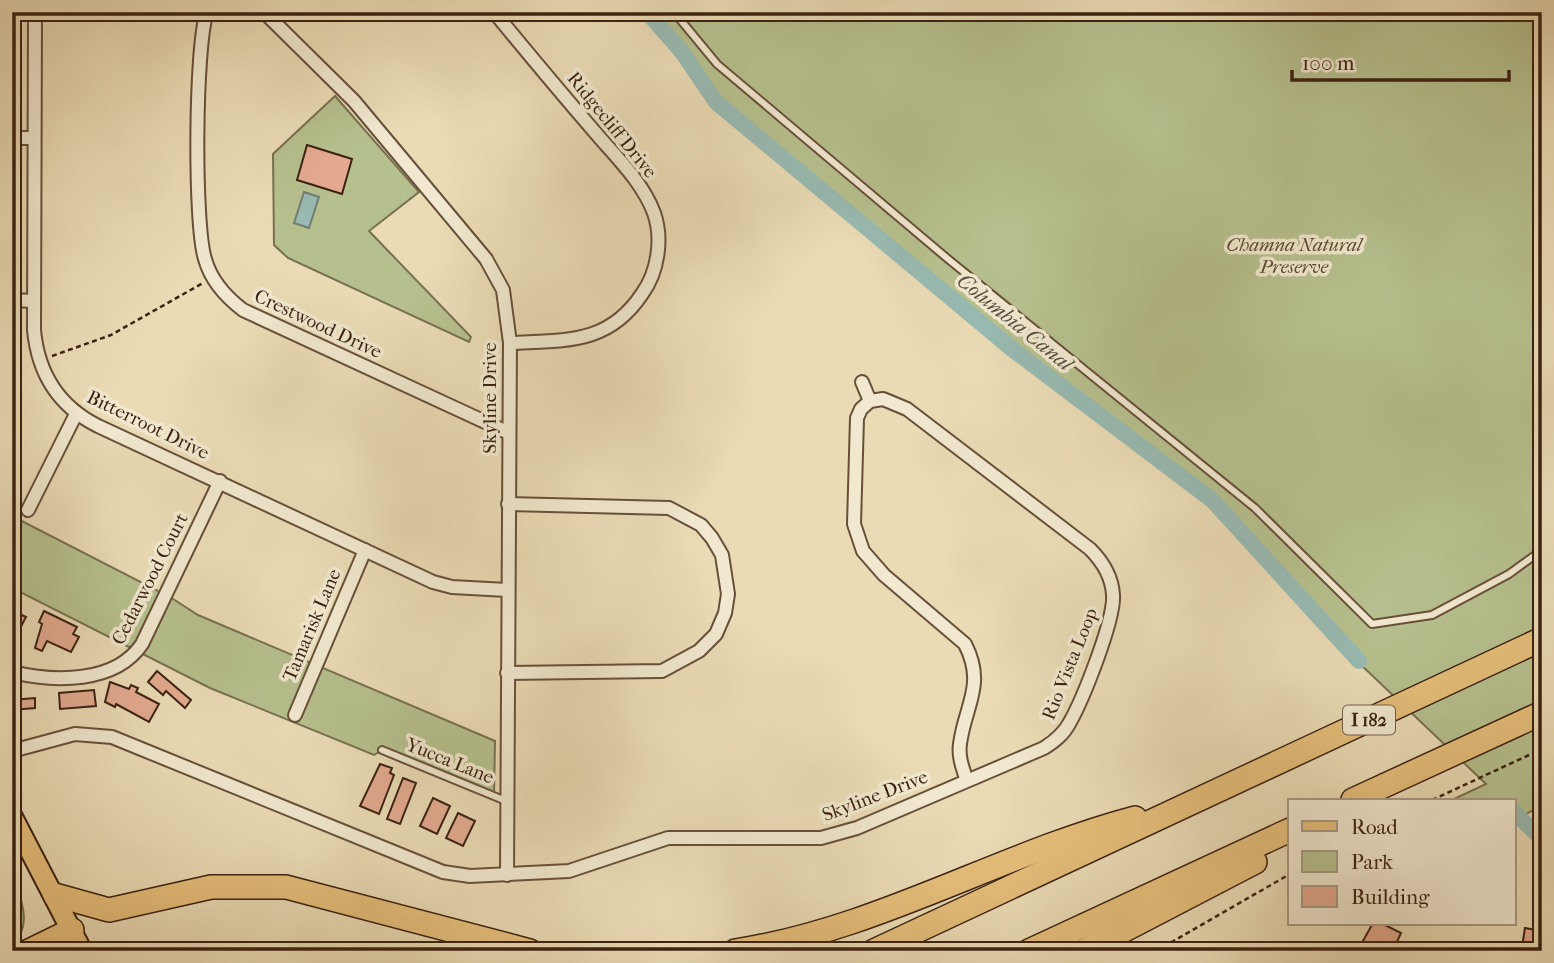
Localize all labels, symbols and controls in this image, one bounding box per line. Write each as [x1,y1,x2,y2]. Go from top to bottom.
scale bar [1292,38,1508,82]
text: 100 m [1302,51,1355,75]
street label: Ridgecliff Drive [563,68,661,182]
park label: Chamna Natural Preserve [1226,234,1364,278]
water label: Columbia Canal [953,268,1080,377]
street label: Crestwood Drive [251,285,385,363]
street label: Skyline Drive [479,342,501,454]
street label: Bitterroot Drive [83,386,213,464]
street label: Cedarwood Court [107,509,193,649]
street label: Tamarisk Lane [278,566,346,684]
street label: Rio Vista Loop [1038,605,1102,723]
road number: I 182 [1343,706,1395,734]
street label: Yucca Lane [402,733,497,789]
street label: Skyline Drive [819,766,931,826]
legend [1288,799,1516,925]
text: Road [1351,815,1398,839]
text: Park [1351,850,1393,874]
text: Building [1351,885,1430,909]

